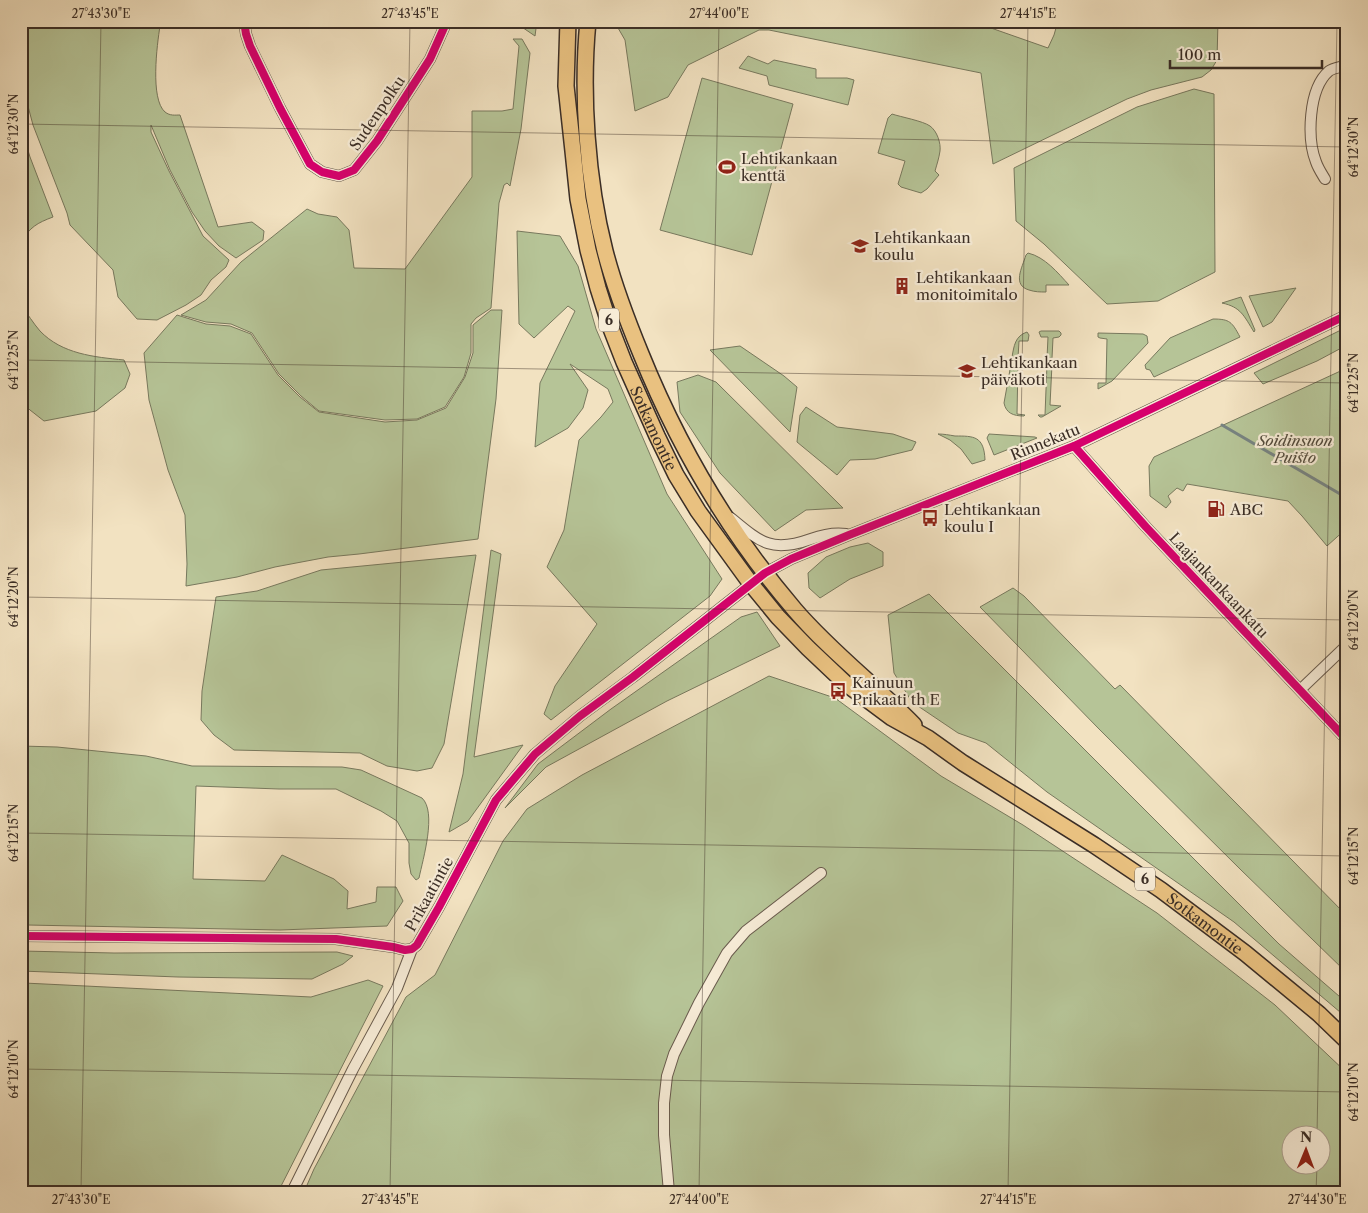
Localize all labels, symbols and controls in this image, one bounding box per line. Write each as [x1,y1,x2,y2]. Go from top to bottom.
text: 27°43'30"E [71,6,131,21]
text: 27°43'45"E [381,6,439,21]
text: 27°44'00"E [689,6,749,21]
text: 27°44'15"E [1000,6,1056,21]
scale bar [1170,38,1323,70]
text: 100 m [1178,45,1221,64]
street label: Sudenpolku [345,72,409,154]
text: 64°12'30"N [6,93,21,154]
text: 64°12'30"N [1346,116,1361,177]
place label: Lehtikankaan kenttä [741,149,838,185]
sports icon: Lehtikankaan kenttä [717,157,737,177]
place label: Lehtikankaan koulu [874,228,971,264]
school or university icon: Lehtikankaan koulu [850,236,870,256]
place label: Lehtikankaan monitoimitalo [916,268,1018,304]
building icon: Lehtikankaan monitoimitalo [892,276,912,296]
road number: 6 [599,308,619,332]
text: 64°12'25"N [6,330,21,390]
place label: Lehtikankaan päiväkoti [981,353,1078,389]
text: 64°12'25"N [1346,353,1361,413]
school or university icon: Lehtikankaan päiväkoti [957,361,977,381]
street label: Sotkamontie [626,383,682,473]
street label: Rinnekatu [1007,419,1083,465]
park label: Soidinsuon Puisto [1256,431,1333,467]
fuel station icon: ABC [1206,499,1226,519]
place label: Lehtikankaan koulu I [944,500,1041,536]
place label: ABC [1229,500,1263,519]
bus stop icon: Lehtikankaan koulu I [920,508,940,528]
street label: Laajankankaankatu [1165,528,1273,642]
text: 64°12'20"N [6,566,21,628]
text: 64°12'20"N [1346,589,1361,651]
place label: Kainuun Prikaati th E [852,673,940,709]
bus stop icon: Kainuun Prikaati th E [828,681,848,701]
text: 64°12'15"N [6,804,21,862]
text: 64°12'15"N [1346,827,1361,885]
street label: Prikaatintie [401,853,457,935]
road number: 6 [1135,868,1155,891]
street label: Sotkamontie [1163,888,1247,958]
text: 64°12'10"N [6,1039,21,1099]
text: 64°12'10"N [1346,1062,1361,1122]
north arrow [1280,1126,1330,1176]
text: N [1300,1128,1312,1146]
text: 27°43'30"E [51,1192,111,1207]
text: 27°43'45"E [361,1192,419,1207]
text: 27°44'00"E [669,1192,729,1207]
text: 27°44'15"E [980,1192,1036,1207]
text: 27°44'30"E [1287,1192,1347,1207]

